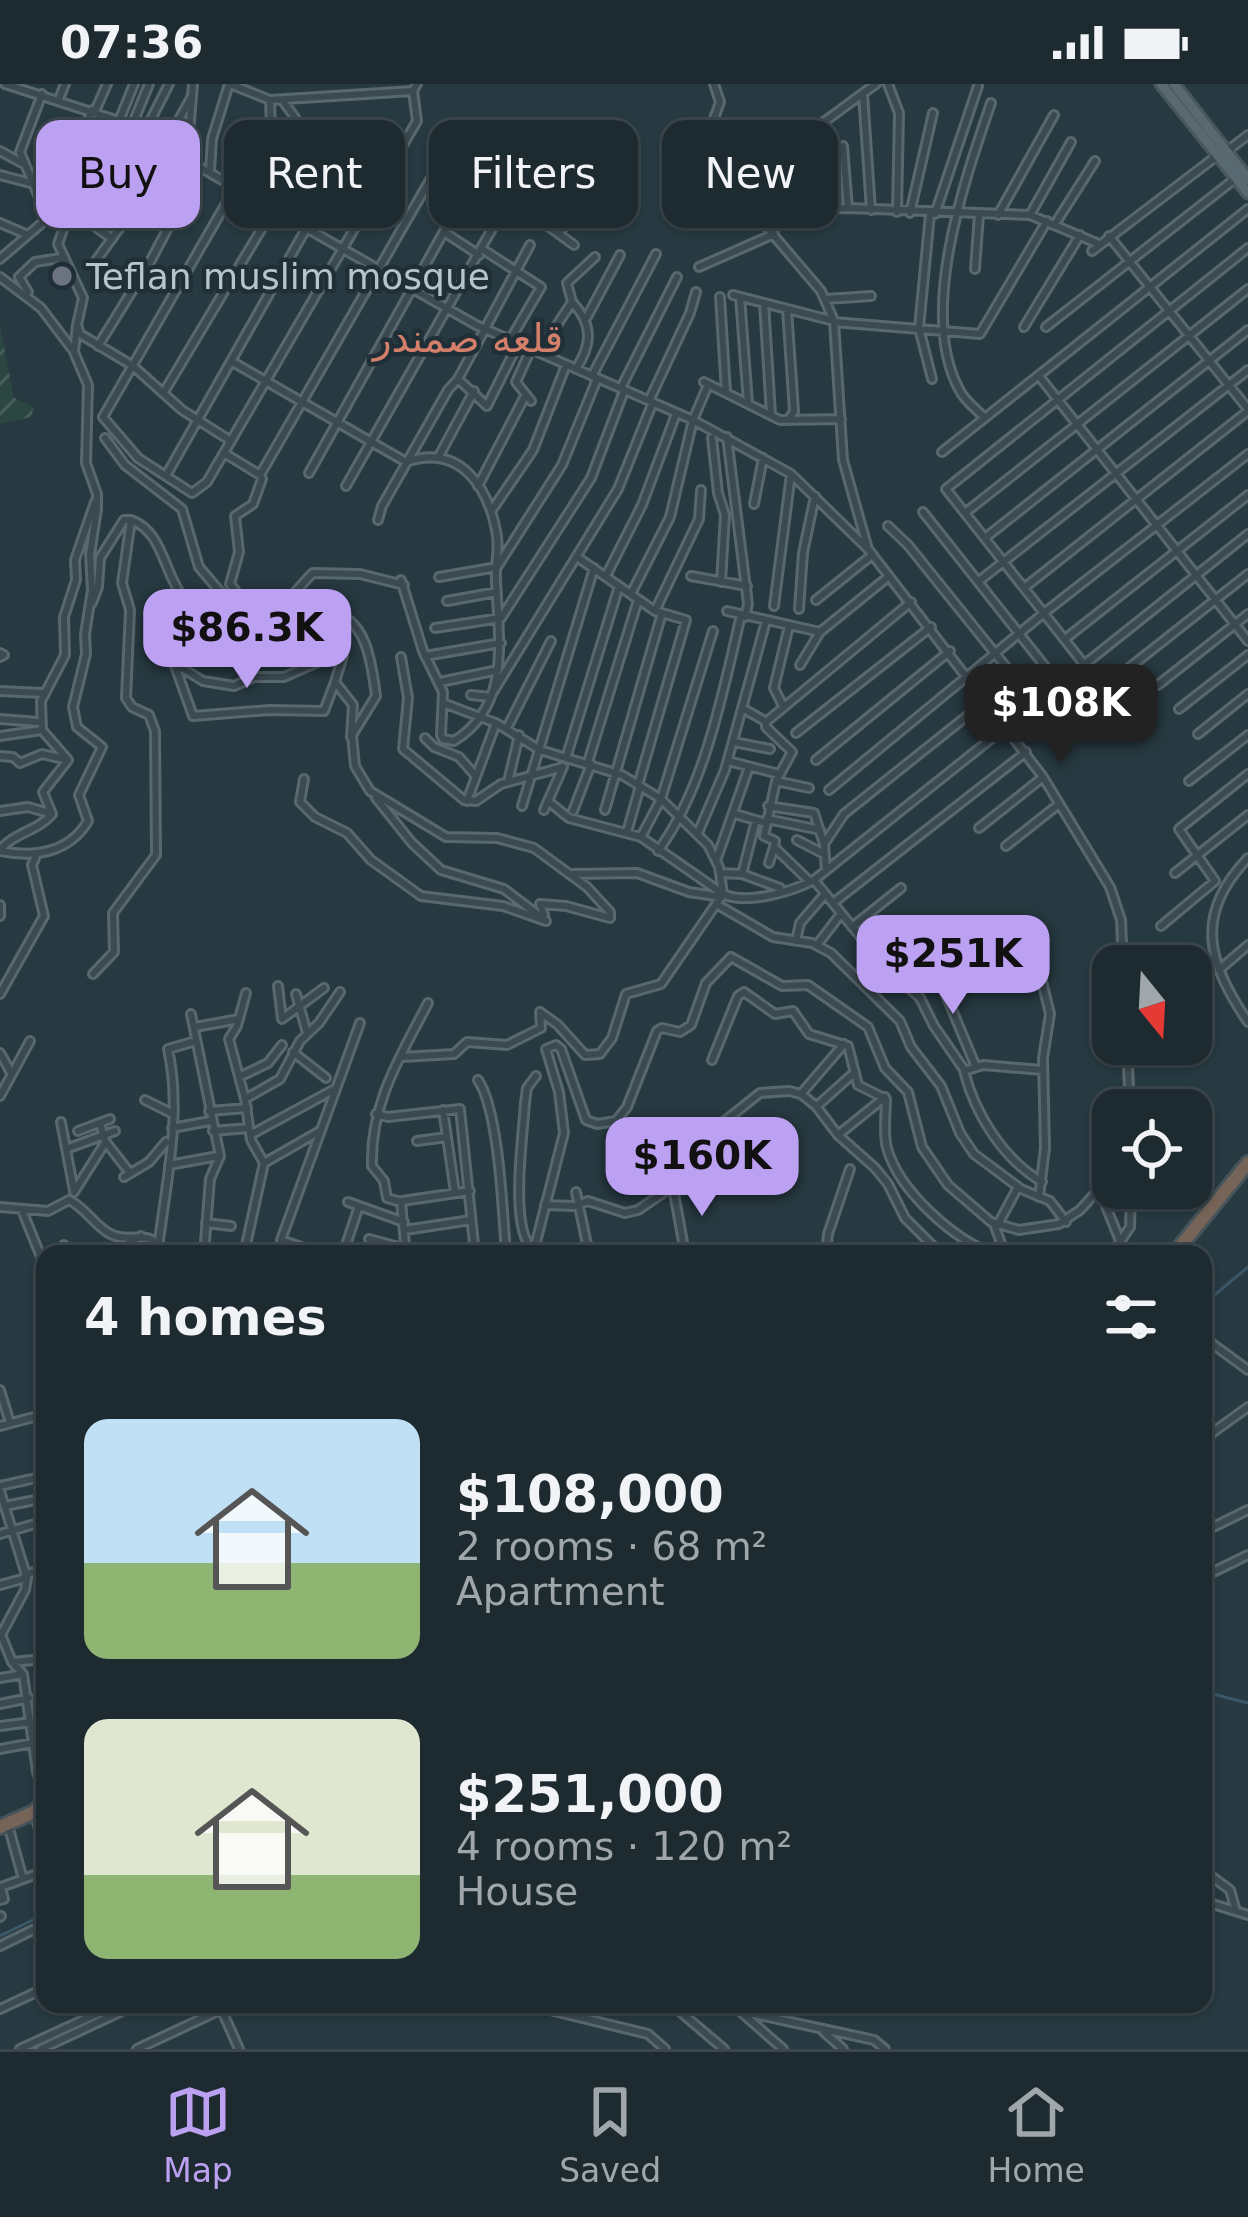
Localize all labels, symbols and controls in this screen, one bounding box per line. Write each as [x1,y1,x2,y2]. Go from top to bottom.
text: 07:36 [60,16,203,69]
chip: Buy [36,120,200,228]
chip: Rent [224,120,405,228]
chip: Filters [429,120,638,228]
chip: New [662,120,838,228]
place label: Teflan muslim mosque [85,256,490,297]
marker: Teflan muslim mosque [49,263,75,289]
district label: قلعه صمندر [371,316,563,362]
pin: $86.3K [149,589,345,691]
text: $86.3K [170,605,324,650]
pin: $108K [977,664,1145,766]
text: $108K [992,680,1130,725]
pin: $251K [869,915,1037,1017]
text: $251K [884,931,1022,976]
north arrow [1092,945,1212,1065]
map controls [1092,945,1212,1209]
button: locate [1092,1089,1212,1209]
pin: $160K [618,1117,786,1219]
text: $160K [633,1133,771,1178]
icon: filters [1098,1284,1164,1350]
text: 4 homes [84,1288,327,1347]
text: $108,000 [456,1465,724,1524]
icon: home [180,1467,324,1611]
text: 2 rooms · 68 m² [456,1524,767,1569]
text: Apartment [456,1569,665,1614]
text: $251,000 [456,1765,724,1824]
icon: home [180,1767,324,1911]
text: 4 rooms · 120 m² [456,1824,792,1869]
text: House [456,1869,578,1914]
tab: Map [163,2079,233,2190]
tab: Saved [559,2079,661,2190]
tab: Home [987,2079,1085,2190]

